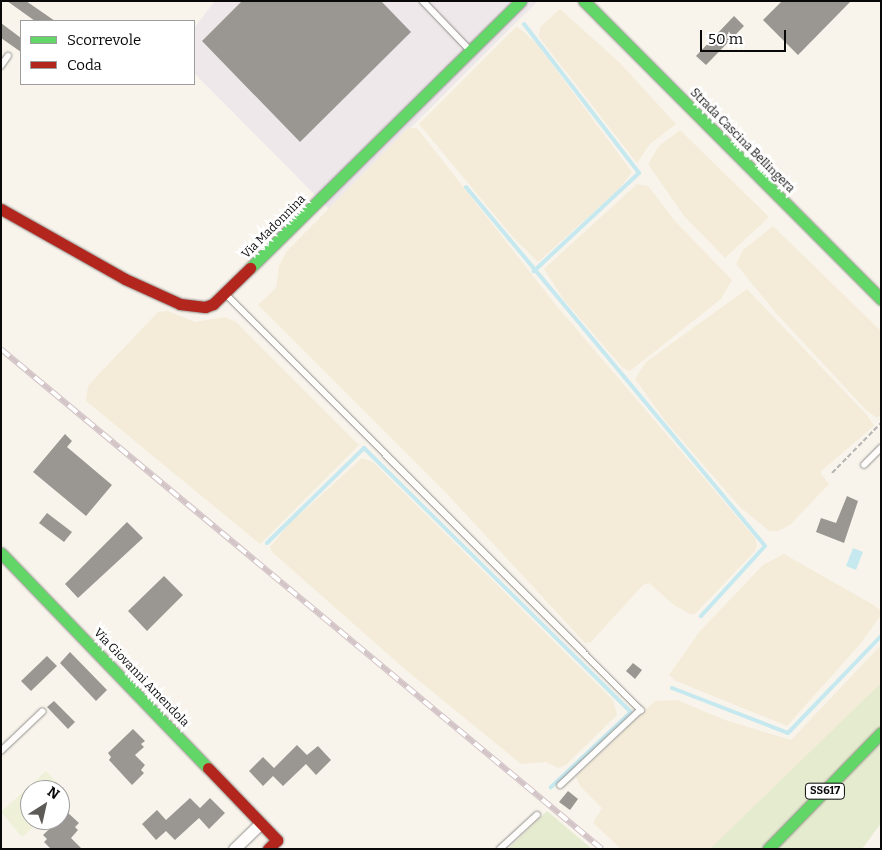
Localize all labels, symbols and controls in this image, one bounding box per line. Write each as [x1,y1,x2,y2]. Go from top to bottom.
legend [20,20,195,85]
scale bar [702,20,788,52]
text: 50 m [708,30,743,48]
text: Scorrevole [67,31,141,49]
text: Coda [67,56,102,74]
street label: Strada Cascina Bellingera [687,86,797,196]
street label: Via Madonnina [239,192,309,262]
street label: Via Giovanni Amendola [90,626,192,730]
north arrow [20,780,70,830]
road number: SS617 [804,782,846,799]
text: N [44,783,63,803]

